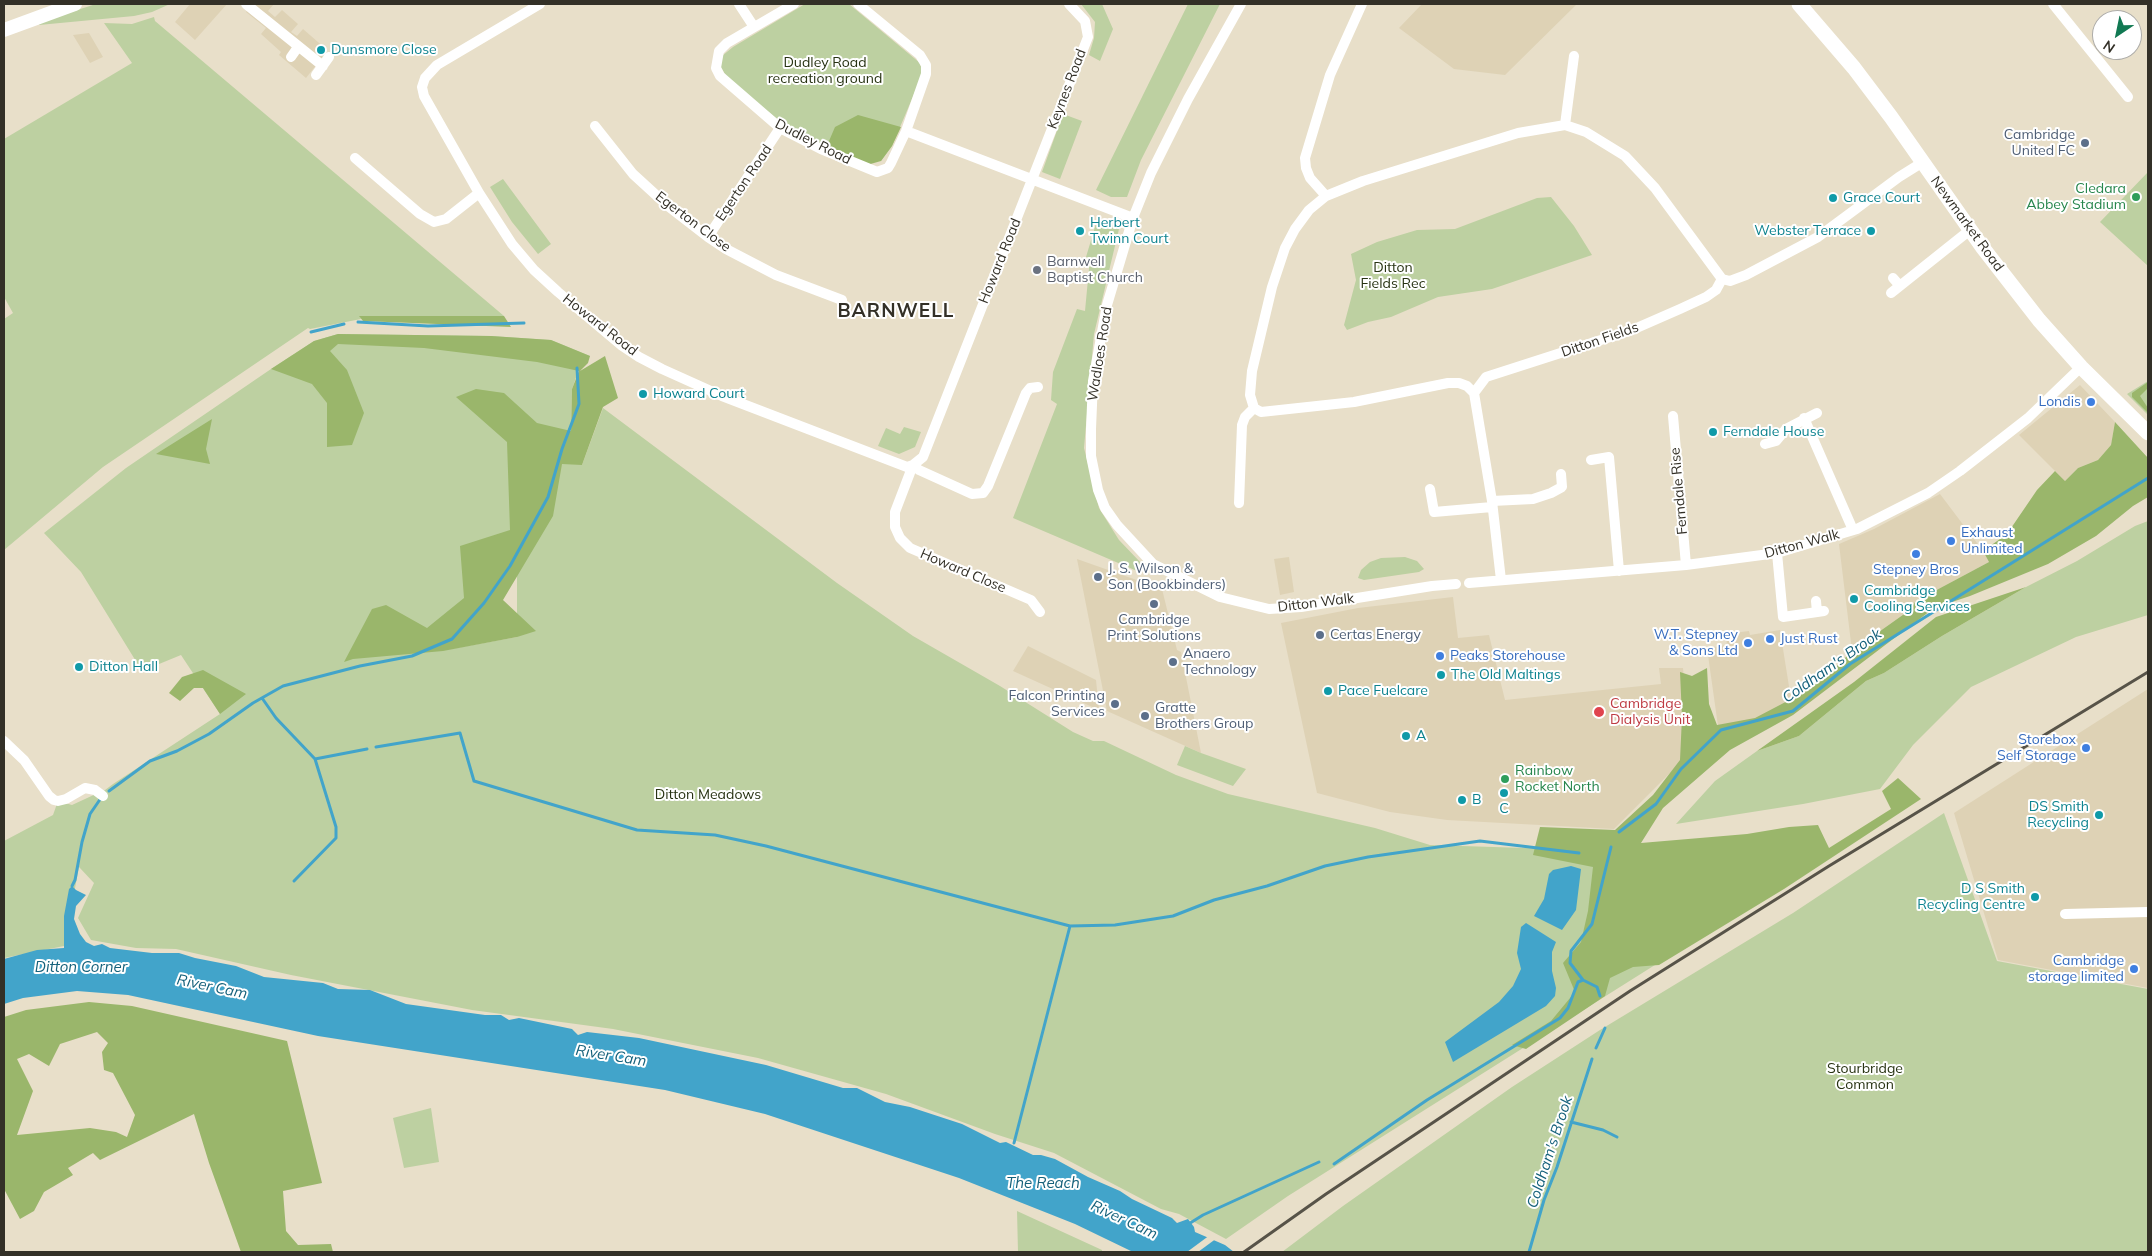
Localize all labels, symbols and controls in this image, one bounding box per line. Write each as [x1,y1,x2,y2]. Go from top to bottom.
north arrow [2092,10,2142,60]
text: N [2100,36,2119,57]
place label: Dunsmore Close [331,42,437,58]
marker: Dunsmore Close [315,44,327,56]
street label: Keynes Road [1044,47,1090,131]
park label: Dudley Road recreation ground [768,55,882,88]
street label: Dudley Road [772,116,854,168]
place label: Cambridge United FC [2004,127,2075,160]
marker: Cambridge United FC [2079,137,2091,149]
street label: Egerton Road [712,142,776,224]
street label: Newmarket Road [1927,173,2007,275]
place label: Cledara Abbey Stadium [2026,181,2126,213]
street label: Egerton Close [652,188,734,256]
place label: Grace Court [1843,190,1920,206]
marker: Cledara Abbey Stadium [2130,191,2142,203]
marker: Grace Court [1827,192,1839,204]
place label: Herbert Twinn Court [1090,215,1169,248]
street label: Howard Road [975,216,1025,306]
place label: Webster Terrace [1754,223,1861,239]
marker: Herbert Twinn Court [1074,225,1086,237]
marker: Webster Terrace [1865,225,1877,237]
place label: Barnwell Baptist Church [1047,254,1143,286]
park label: Ditton Fields Rec [1360,260,1426,292]
marker: Barnwell Baptist Church [1031,264,1043,276]
street label: Howard Road [559,291,641,359]
district label: BARNWELL [837,300,955,322]
street label: Wadloes Road [1084,306,1116,402]
street label: Ditton Fields [1559,319,1641,361]
place label: Howard Court [653,386,745,402]
marker: Howard Court [637,388,649,400]
place label: Londis [2039,394,2081,410]
marker: Londis [2085,396,2097,408]
place label: Ferndale House [1723,424,1824,440]
marker: Ferndale House [1707,426,1719,438]
street label: Ferndale Rise [1667,447,1691,535]
place label: Exhaust Unlimited [1961,525,2023,558]
street label: Ditton Walk [1763,526,1841,562]
marker: Exhaust Unlimited [1945,535,1957,547]
street label: Howard Close [918,545,1008,597]
marker: Stepney Bros [1910,548,1922,560]
place label: J. S. Wilson & Son (Bookbinders) [1108,561,1226,594]
place label: Stepney Bros [1873,562,1959,578]
marker: J. S. Wilson & Son (Bookbinders) [1092,571,1104,583]
place label: Cambridge Cooling Services [1864,583,1970,616]
street label: Ditton Walk [1277,590,1355,616]
marker: Cambridge Cooling Services [1848,593,1860,605]
marker: Cambridge Print Solutions [1148,598,1160,610]
place label: Cambridge Print Solutions [1107,612,1201,644]
water label: Coldham's Brook [1779,625,1885,707]
place label: Certas Energy [1330,627,1421,643]
place label: W.T. Stepney & Sons Ltd [1654,627,1738,660]
marker: Certas Energy [1314,629,1326,641]
place label: Just Rust [1780,631,1838,647]
marker: Just Rust [1764,633,1776,645]
marker: W.T. Stepney & Sons Ltd [1742,637,1754,649]
place label: Anaero Technology [1183,646,1257,679]
place label: Peaks Storehouse [1450,648,1565,664]
marker: Peaks Storehouse [1434,650,1446,662]
marker: Anaero Technology [1167,656,1179,668]
place label: Ditton Hall [89,659,158,675]
marker: Ditton Hall [73,661,85,673]
place label: The Old Maltings [1451,667,1561,683]
marker: The Old Maltings [1435,669,1447,681]
place label: Pace Fuelcare [1338,683,1428,699]
marker: Pace Fuelcare [1322,685,1334,697]
place label: Falcon Printing Services [1009,688,1105,720]
place label: Cambridge Dialysis Unit [1610,696,1690,729]
marker: Falcon Printing Services [1109,698,1121,710]
place label: Gratte Brothers Group [1155,700,1253,732]
marker: Cambridge Dialysis Unit [1592,705,1606,719]
marker: Gratte Brothers Group [1139,710,1151,722]
place label: A [1416,728,1426,744]
marker: A [1400,730,1412,742]
place label: Storebox Self Storage [1997,732,2076,764]
marker: Storebox Self Storage [2080,742,2092,754]
place label: Rainbow Rocket North [1515,763,1600,796]
marker: Rainbow Rocket North [1499,773,1511,785]
park label: Ditton Meadows [655,787,761,803]
marker: C [1498,787,1510,799]
place label: B [1472,792,1482,808]
marker: B [1456,794,1468,806]
place label: DS Smith Recycling [2027,799,2089,832]
place label: C [1499,801,1509,817]
marker: DS Smith Recycling [2093,809,2105,821]
place label: D S Smith Recycling Centre [1917,881,2025,914]
marker: D S Smith Recycling Centre [2029,891,2041,903]
place label: Cambridge storage limited [2028,953,2124,986]
water label: Ditton Corner [35,958,127,976]
marker: Cambridge storage limited [2128,963,2140,975]
water label: River Cam [175,971,249,1003]
water label: River Cam [574,1042,648,1070]
park label: Stourbridge Common [1827,1061,1903,1094]
water label: Coldham's Brook [1523,1094,1577,1210]
water label: The Reach [1006,1174,1080,1192]
water label: River Cam [1088,1197,1160,1243]

